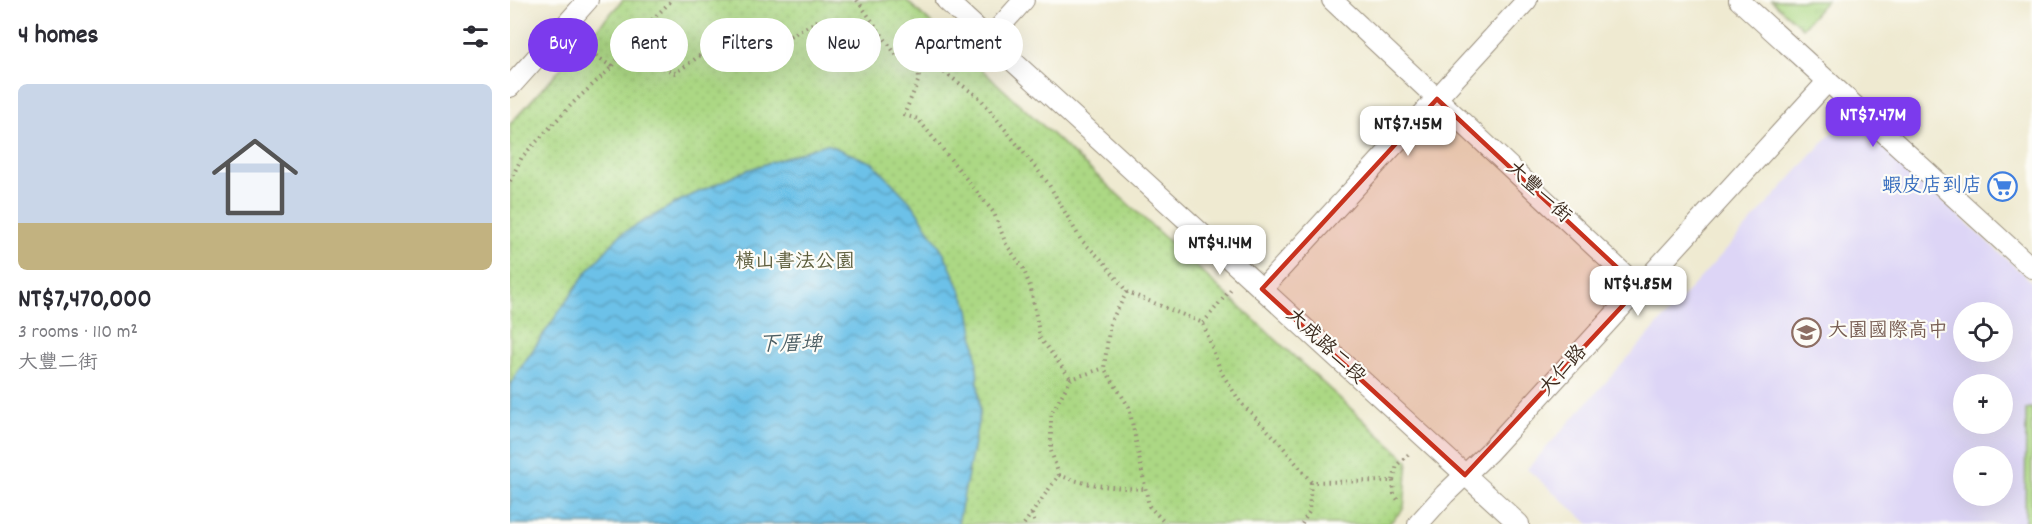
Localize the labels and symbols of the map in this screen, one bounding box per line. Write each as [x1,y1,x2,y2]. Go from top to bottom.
pin: NT$7.47M [1811,97,1935,148]
pin: NT$7.45M [1346,106,1470,157]
street label: 大豐一街 [1499,155,1577,231]
supermarket icon: 蝦皮店到店 [1987,171,2019,203]
place label: 蝦皮店到店 [1882,173,1982,201]
pin: NT$4.14M [1158,225,1282,276]
park label: 橫山書法公園 [735,249,855,277]
pin: NT$4.85M [1576,266,1700,317]
street label: 大成路二段 [1279,303,1371,391]
school or university icon: 大園國際高中 [1791,316,1823,348]
place label: 大園國際高中 [1828,318,1948,346]
water label: 下厝埤 [759,331,823,361]
street label: 大仁路 [1534,339,1595,403]

